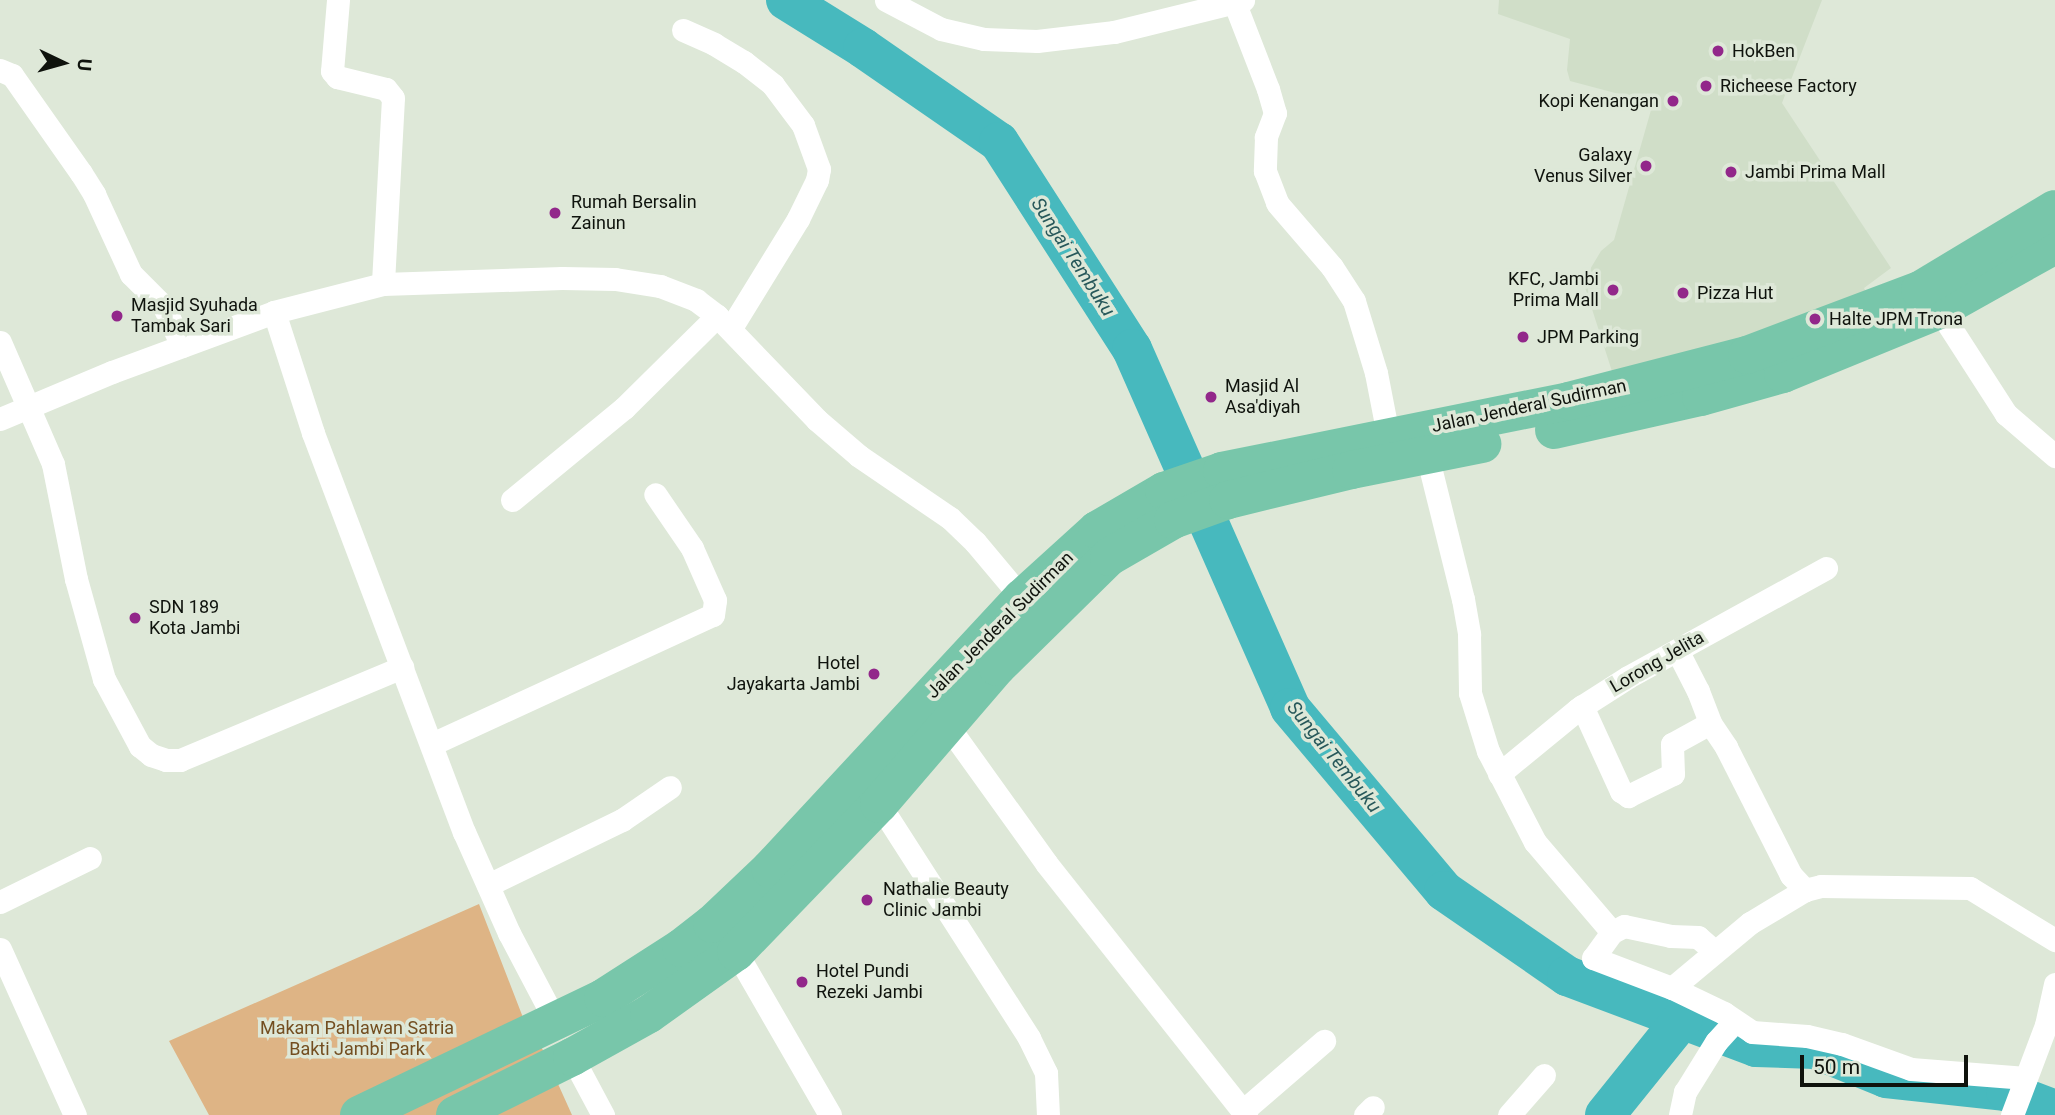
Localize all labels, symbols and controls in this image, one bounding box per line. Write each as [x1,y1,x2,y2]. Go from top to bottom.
north arrow [28,28,98,98]
place label: HokBen [1732,40,1795,62]
marker: HokBen [1710,43,1726,59]
text: U [72,58,96,72]
place label: Richeese Factory [1720,75,1857,97]
marker: Richeese Factory [1698,78,1714,94]
place label: Kopi Kenangan [1539,90,1659,112]
marker: Kopi Kenangan [1665,93,1681,109]
place label: Galaxy Venus Silver [1534,145,1632,188]
marker: Galaxy Venus Silver [1638,158,1654,174]
place label: Jambi Prima Mall [1745,161,1886,183]
marker: Jambi Prima Mall [1723,164,1739,180]
place label: Rumah Bersalin Zainun [571,192,697,234]
water label: Sungai Tembuku [1026,193,1120,321]
marker: Rumah Bersalin Zainun [545,203,565,223]
place label: KFC, Jambi Prima Mall [1508,269,1599,312]
marker: KFC, Jambi Prima Mall [1605,282,1621,298]
place label: Pizza Hut [1697,282,1773,304]
marker: Pizza Hut [1675,285,1691,301]
place label: Masjid Syuhada Tambak Sari [131,295,258,338]
marker: Masjid Syuhada Tambak Sari [109,308,125,324]
place label: Halte JPM Trona [1829,308,1963,330]
marker: Halte JPM Trona [1807,311,1823,327]
place label: JPM Parking [1537,326,1639,348]
marker: JPM Parking [1515,329,1531,345]
street label: Jalan Jenderal Sudirman [1430,375,1628,437]
place label: Masjid Al Asa'diyah [1225,376,1300,418]
marker: Masjid Al Asa'diyah [1203,389,1219,405]
street label: Jalan Jenderal Sudirman [922,547,1078,703]
place label: SDN 189 Kota Jambi [149,597,240,640]
marker: SDN 189 Kota Jambi [127,610,143,626]
street label: Lorong Jelita [1606,627,1708,697]
place label: Hotel Jayakarta Jambi [727,653,860,696]
marker: Hotel Jayakarta Jambi [866,666,882,682]
water label: Sungai Tembuku [1282,697,1386,817]
place label: Nathalie Beauty Clinic Jambi [883,879,1009,922]
marker: Nathalie Beauty Clinic Jambi [857,890,877,910]
place label: Hotel Pundi Rezeki Jambi [816,961,923,1004]
marker: Hotel Pundi Rezeki Jambi [794,974,810,990]
park label: Makam Pahlawan Satria Bakti Jambi Park [260,1018,454,1060]
scale bar [1803,1042,1971,1086]
text: 50 m [1813,1055,1860,1079]

